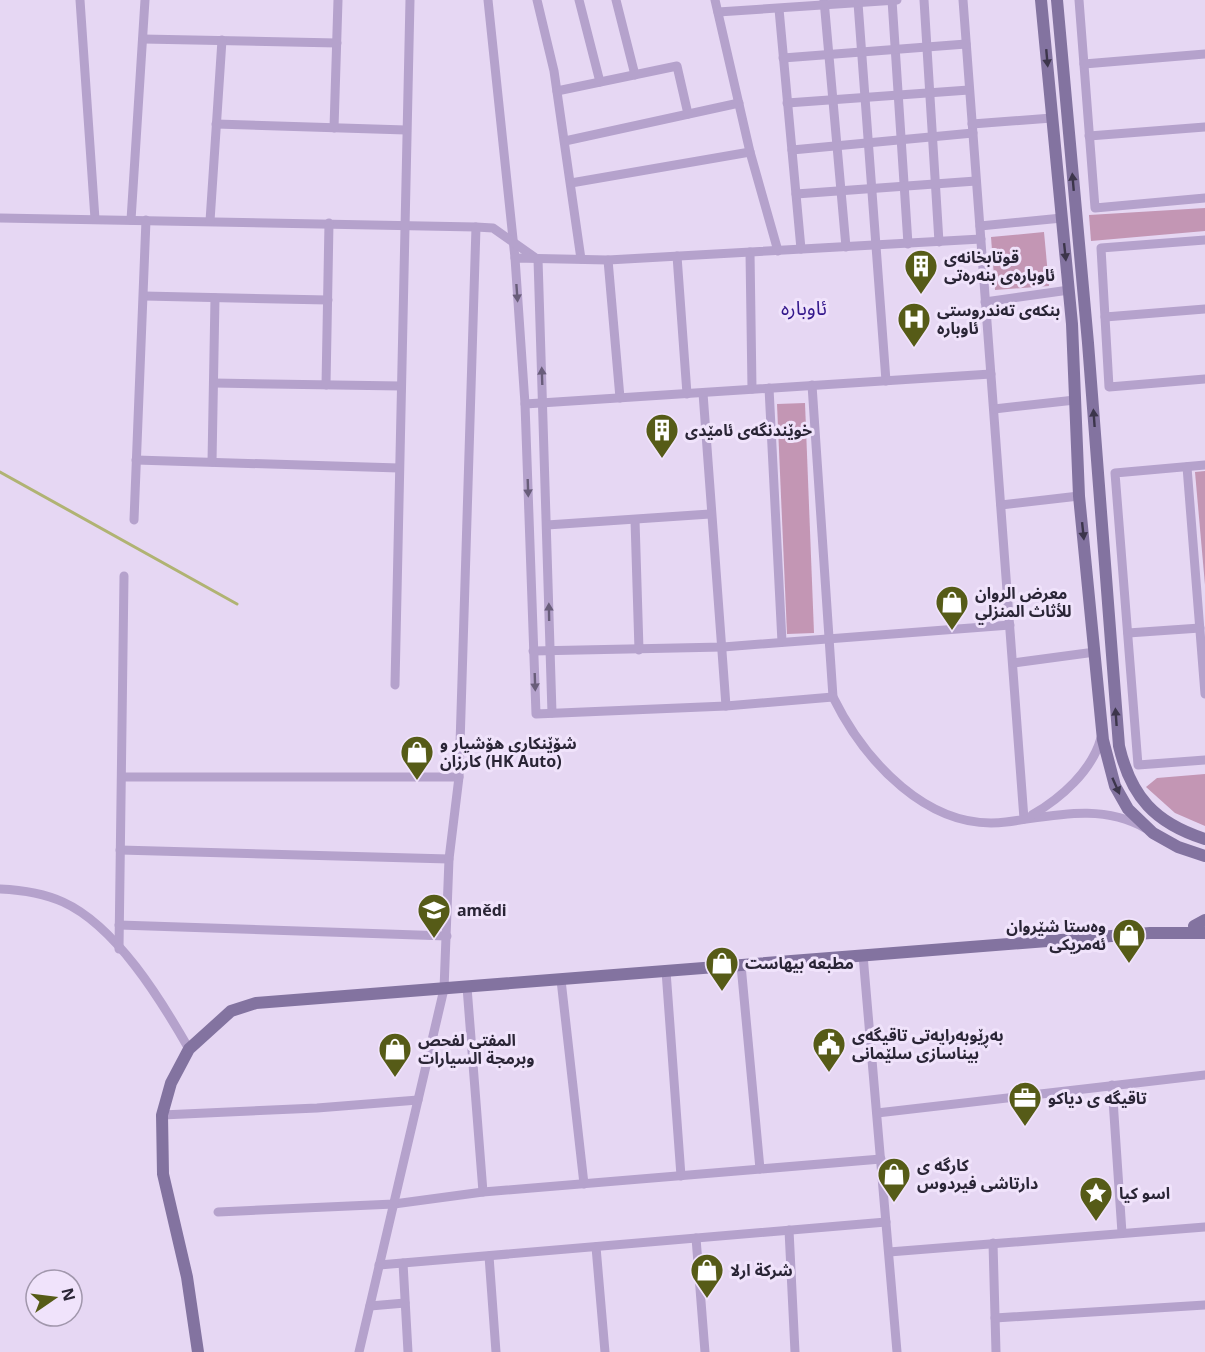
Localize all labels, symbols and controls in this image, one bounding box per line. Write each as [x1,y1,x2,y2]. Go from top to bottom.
one-way arrow [1042,49,1052,68]
one-way arrow [1068,172,1078,191]
one-way arrow [1060,243,1070,262]
place label: قوتابخانەی ئاوبارەی بنەرەتی [944,246,1055,286]
building icon: قوتابخانەی ئاوبارەی بنەرەتی [903,248,939,295]
one-way arrow [512,283,522,302]
district label: ئاوبارە [781,294,827,321]
place label: بنکەی تەندروستی ئاوبارە [937,299,1060,339]
hospital icon: بنکەی تەندروستی ئاوبارە [896,301,932,348]
one-way arrow [538,366,547,385]
one-way arrow [1089,408,1098,427]
building icon: خوێندنگەی ئامێدی [644,412,680,459]
place label: خوێندنگەی ئامێدی [685,419,812,441]
one-way arrow [523,478,532,497]
one-way arrow [1078,521,1087,540]
place label: معرض الروان للأثاث المنزلي [975,582,1072,625]
shop icon: معرض الروان للأثاث المنزلي [934,584,970,631]
one-way arrow [544,603,554,622]
one-way arrow [530,673,539,692]
one-way arrow [1111,708,1120,727]
place label: شۆێنکاری هۆشیار و کارزان (HK Auto) [440,732,577,772]
shop icon: شۆێنکاری هۆشیار و کارزان (HK Auto) [399,734,435,781]
one-way arrow [1111,777,1120,794]
school or university icon: amědi [416,892,452,939]
place label: amědi [457,899,507,921]
place label: وەستا شێروان ئەمریکی [1006,915,1106,955]
shop icon: وەستا شێروان ئەمریکی [1111,917,1147,964]
shop icon: مطبعه بيهاست [704,945,740,992]
place label: مطبعه بيهاست [745,952,854,974]
place label: بەڕێوبەرایەتی تاقیگەی بیناسازی سلێمانی [852,1024,1004,1064]
public building icon: بەڕێوبەرایەتی تاقیگەی بیناسازی سلێمانی [811,1026,847,1073]
place label: المفتي لفحص وبرمجة السيارات [418,1029,534,1069]
shop icon: المفتي لفحص وبرمجة السيارات [377,1031,413,1078]
office icon: تاقيگه ى دياكو [1007,1080,1043,1127]
place label: تاقيگه ى دياكو [1048,1087,1147,1109]
place label: کارگه ی دارتاشی فیردوس [917,1154,1038,1194]
shop icon: کارگه ی دارتاشی فیردوس [876,1156,912,1203]
place icon: اسو كيا [1078,1175,1114,1222]
place label: اسو كيا [1119,1182,1170,1204]
shop icon: شركة ارلا [689,1252,725,1299]
place label: شركة ارلا [730,1259,793,1281]
north arrow [24,1268,84,1328]
text: N [56,1285,81,1303]

